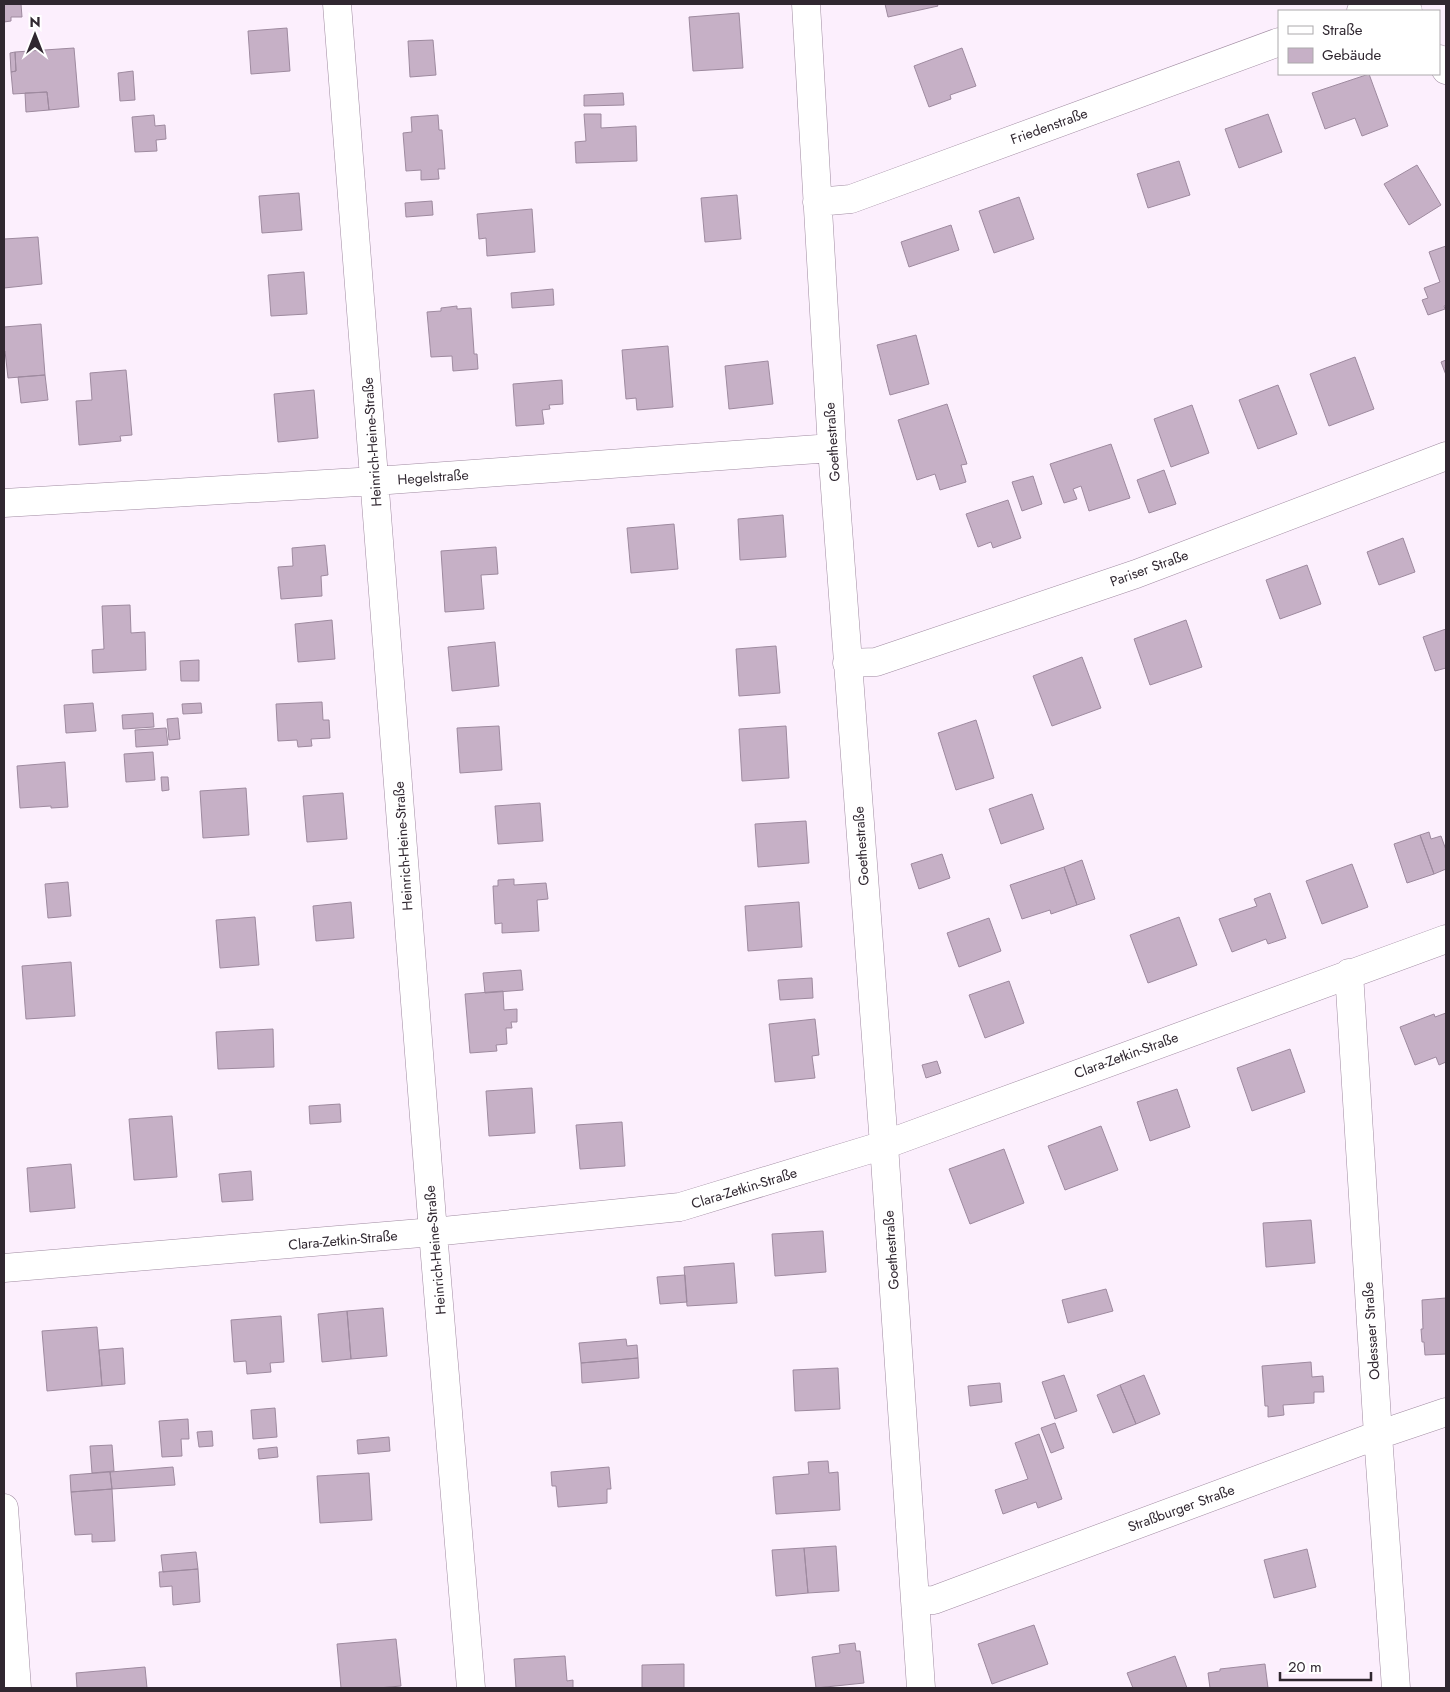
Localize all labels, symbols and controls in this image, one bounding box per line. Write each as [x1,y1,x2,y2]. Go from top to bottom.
north arrow [10,10,60,60]
legend [1278,10,1440,75]
text: N [29,12,41,32]
text: Straße [1322,19,1363,41]
text: Gebäude [1322,44,1382,66]
street label: Friedenstraße [1008,103,1090,149]
street label: Heinrich-Heine-Straße [358,377,386,507]
street label: Goethestraße [819,402,845,482]
street label: Hegelstraße [397,465,469,489]
street label: Pariser Straße [1107,545,1191,591]
street label: Heinrich-Heine-Straße [389,781,417,911]
street label: Goethestraße [848,806,874,886]
street label: Clara-Zetkin-Straße [1071,1027,1181,1083]
street label: Clara-Zetkin-Straße [689,1162,799,1214]
street label: Heinrich-Heine-Straße [419,1185,451,1315]
street label: Goethestraße [878,1210,904,1290]
street label: Clara-Zetkin-Straße [288,1225,398,1255]
street label: Odessaer Straße [1358,1281,1384,1381]
street label: Straßburger Straße [1125,1479,1237,1537]
scale bar [1280,1650,1371,1682]
text: 20 m [1288,1656,1322,1678]

